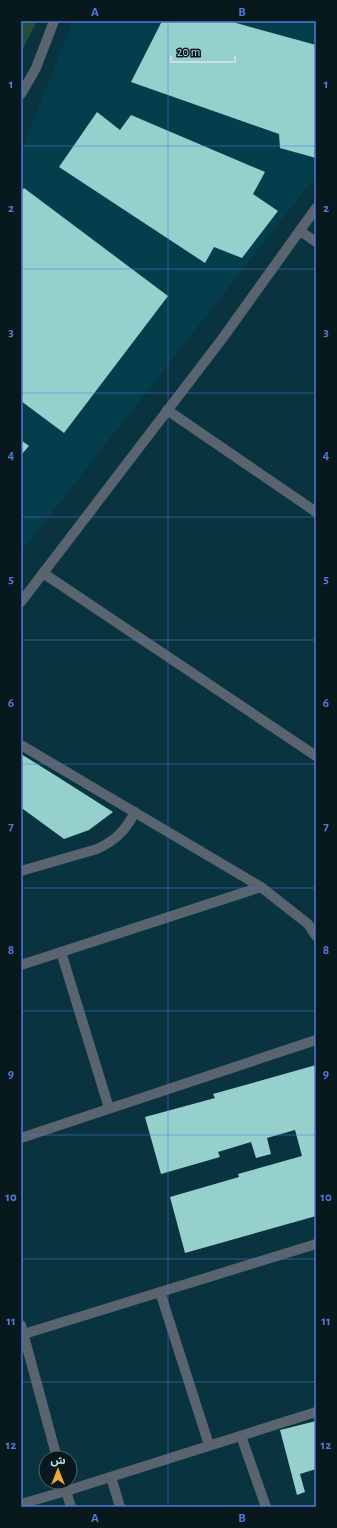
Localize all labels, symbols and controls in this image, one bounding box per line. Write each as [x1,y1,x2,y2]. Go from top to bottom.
text: A [91,6,99,19]
text: B [238,6,246,19]
scale bar [171,38,235,64]
text: 20 m [177,46,200,58]
text: 1 [9,78,13,91]
text: 1 [324,78,328,91]
text: 2 [8,202,14,215]
text: 2 [323,202,329,215]
text: 3 [8,326,14,339]
text: 3 [323,326,329,339]
text: 4 [8,449,15,462]
text: 4 [323,449,330,462]
text: 5 [8,573,14,586]
text: 5 [323,573,329,586]
text: 6 [8,697,14,710]
text: 6 [323,697,329,710]
text: 7 [8,820,14,833]
text: 7 [323,820,329,833]
text: 8 [8,944,14,957]
text: 8 [323,944,329,957]
text: 9 [8,1068,14,1081]
text: 9 [323,1068,329,1081]
text: 10 [5,1191,17,1204]
text: 10 [320,1191,332,1204]
text: 11 [6,1315,16,1328]
text: 11 [321,1315,331,1328]
text: 12 [6,1439,16,1452]
text: 12 [321,1439,331,1452]
north arrow [38,1450,78,1490]
text: ش [50,1455,66,1467]
text: A [91,1512,99,1525]
text: B [238,1512,246,1525]

